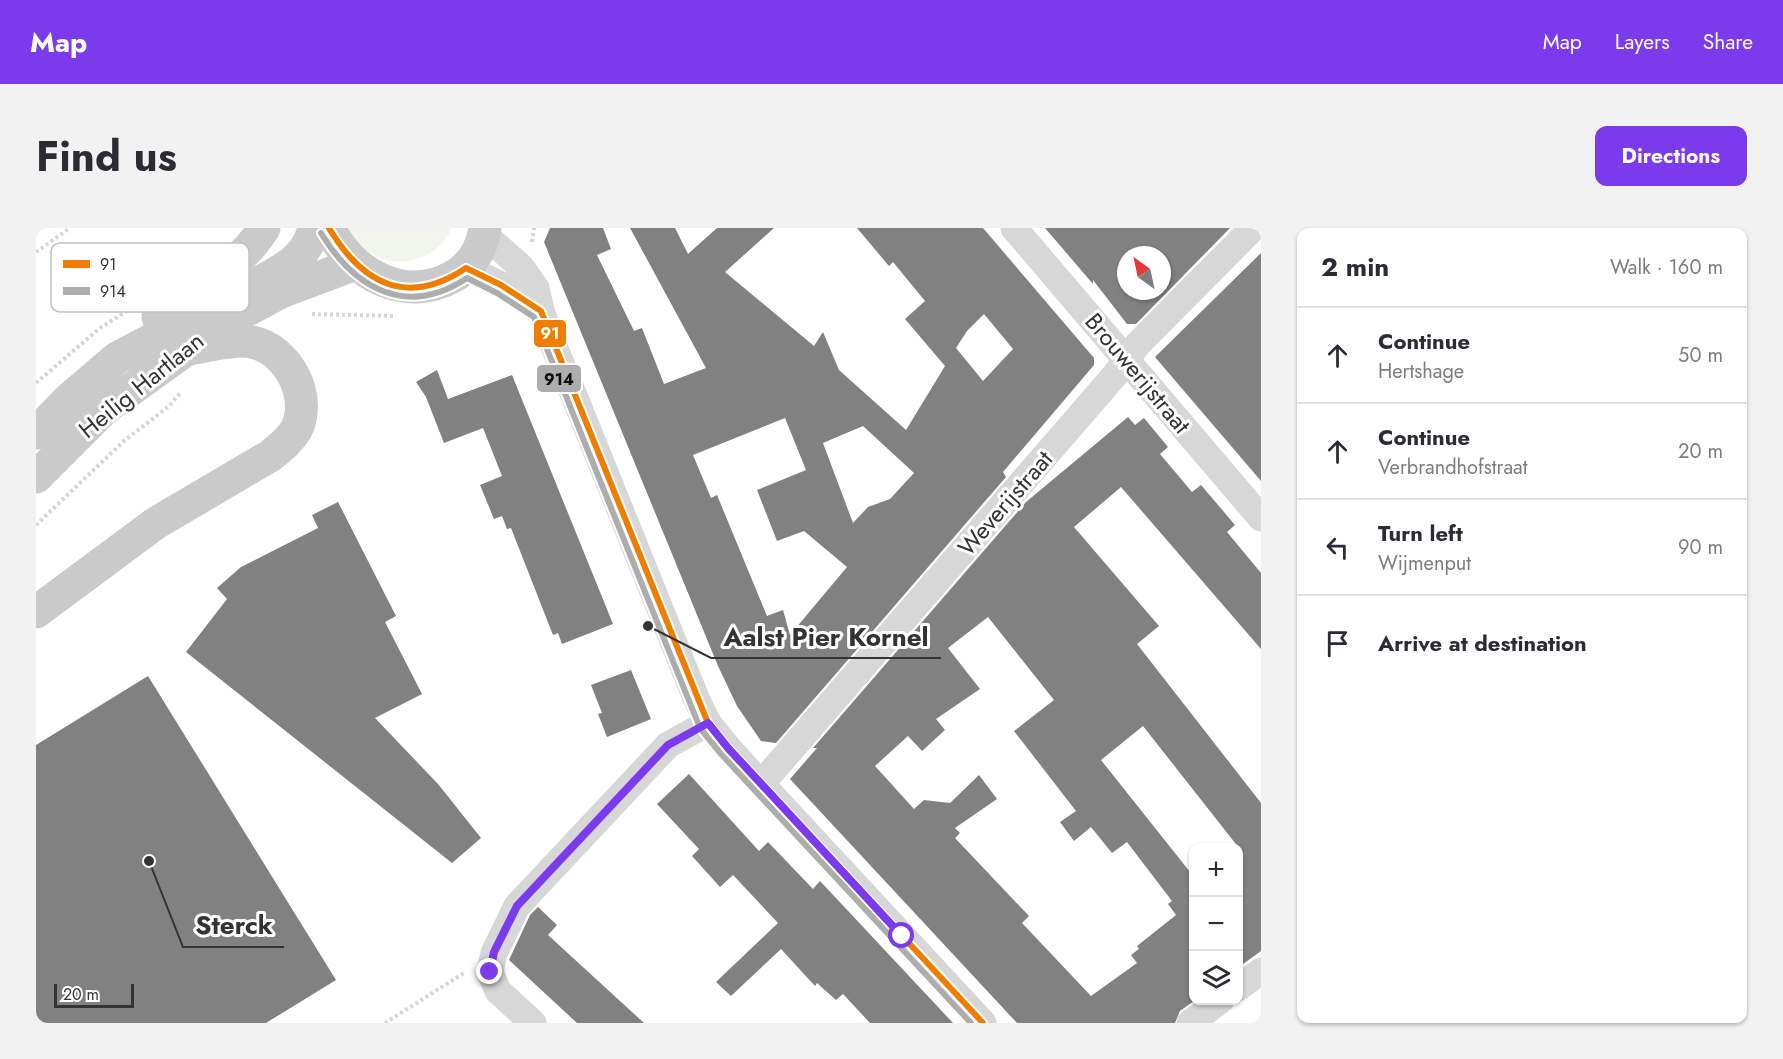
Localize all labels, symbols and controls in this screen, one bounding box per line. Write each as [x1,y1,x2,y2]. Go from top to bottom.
text: Map [30,22,87,63]
text: Map [1543,27,1582,57]
text: Layers [1615,27,1670,57]
text: Share [1703,27,1753,57]
text: Find us [36,126,177,187]
button: Directions [1595,126,1747,186]
legend [51,243,249,312]
north arrow [1117,246,1171,300]
text: 2 min [1321,248,1389,286]
text: 91 [100,253,116,276]
text: Walk · 160 m [1610,253,1723,282]
text: 914 [100,280,126,303]
street label: Brouwerijstraat [1077,305,1199,441]
line badge: 91 [533,319,567,348]
text: 91 [541,322,559,345]
street label: Heilig Hartlaan [71,323,211,447]
text: Continue [1378,325,1470,357]
icon: ahead [1321,339,1354,372]
text: 50 m [1678,341,1723,370]
text: Hertshage [1378,357,1464,386]
line badge: 914 [536,364,582,393]
text: 914 [544,368,574,391]
text: Continue [1378,421,1470,453]
icon: ahead [1321,435,1354,468]
text: 20 m [1678,437,1723,466]
street label: Weverijstraat [949,443,1061,563]
text: Verbrandhofstraat [1378,453,1527,482]
text: Turn left [1378,517,1463,549]
icon: left [1321,531,1354,564]
text: 90 m [1678,533,1723,562]
text: Wijmenput [1378,549,1471,578]
callout: Aalst Pier Kornel [711,614,941,658]
text: Aalst Pier Kornel [722,618,929,656]
icon: arrive [1321,627,1354,660]
text: Arrive at destination [1378,627,1587,659]
map controls [1189,843,1243,1005]
button: + [1189,843,1243,897]
button: − [1189,897,1243,951]
callout: Sterck [183,903,284,947]
text: Sterck [195,906,273,944]
route start [888,922,914,948]
button: layers [1189,951,1243,1005]
route end [476,958,502,984]
scale bar [54,981,134,1008]
text: 20 m [63,983,99,1006]

